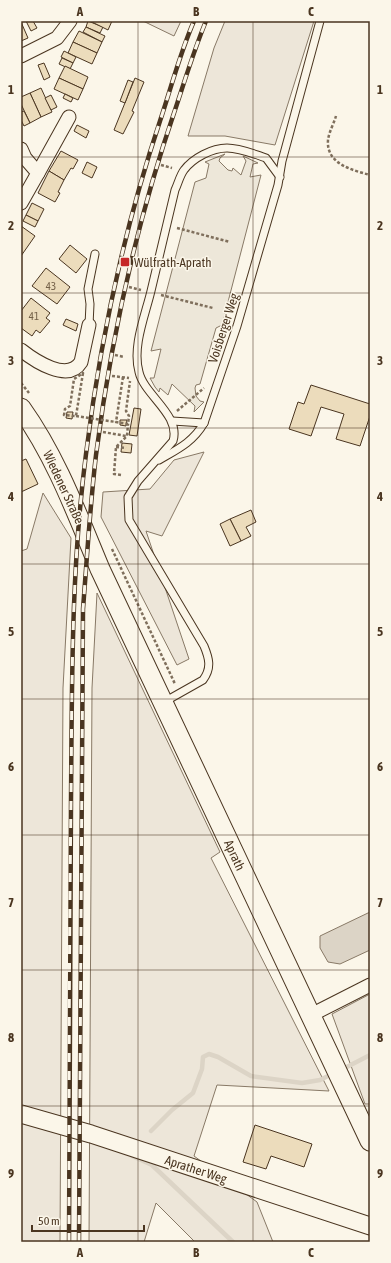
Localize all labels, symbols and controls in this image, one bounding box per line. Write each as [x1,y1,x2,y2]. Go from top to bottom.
text: A [76,4,84,19]
text: B [193,4,200,19]
text: C [308,4,314,19]
text: 1 [8,82,14,97]
text: 1 [377,82,383,97]
text: 2 [8,218,14,233]
text: 2 [377,218,383,233]
place label: Wülfrath-Aprath [134,255,212,270]
marker: Wülfrath-Aprath [119,256,131,268]
house number: 43 [46,280,56,292]
street label: Voisberger Weg [205,291,242,365]
house number: 41 [29,310,39,322]
text: 3 [8,353,14,368]
text: 3 [377,353,383,368]
street label: Wiedener Straße [40,448,87,526]
text: 4 [7,489,14,504]
text: 4 [376,489,383,504]
text: 5 [8,624,14,639]
text: 5 [377,624,383,639]
text: 6 [8,759,14,774]
text: 6 [377,759,383,774]
street label: Aprath [221,837,248,873]
text: 7 [8,895,14,910]
text: 7 [377,895,383,910]
text: 8 [8,1030,14,1045]
text: 8 [377,1030,383,1045]
street label: Aprather Weg [163,1152,229,1187]
text: 9 [8,1166,14,1181]
text: 9 [377,1166,383,1181]
scale bar [32,1207,144,1233]
text: 50 m [38,1214,60,1228]
text: A [76,1245,84,1260]
text: B [193,1245,200,1260]
text: C [308,1245,314,1260]

